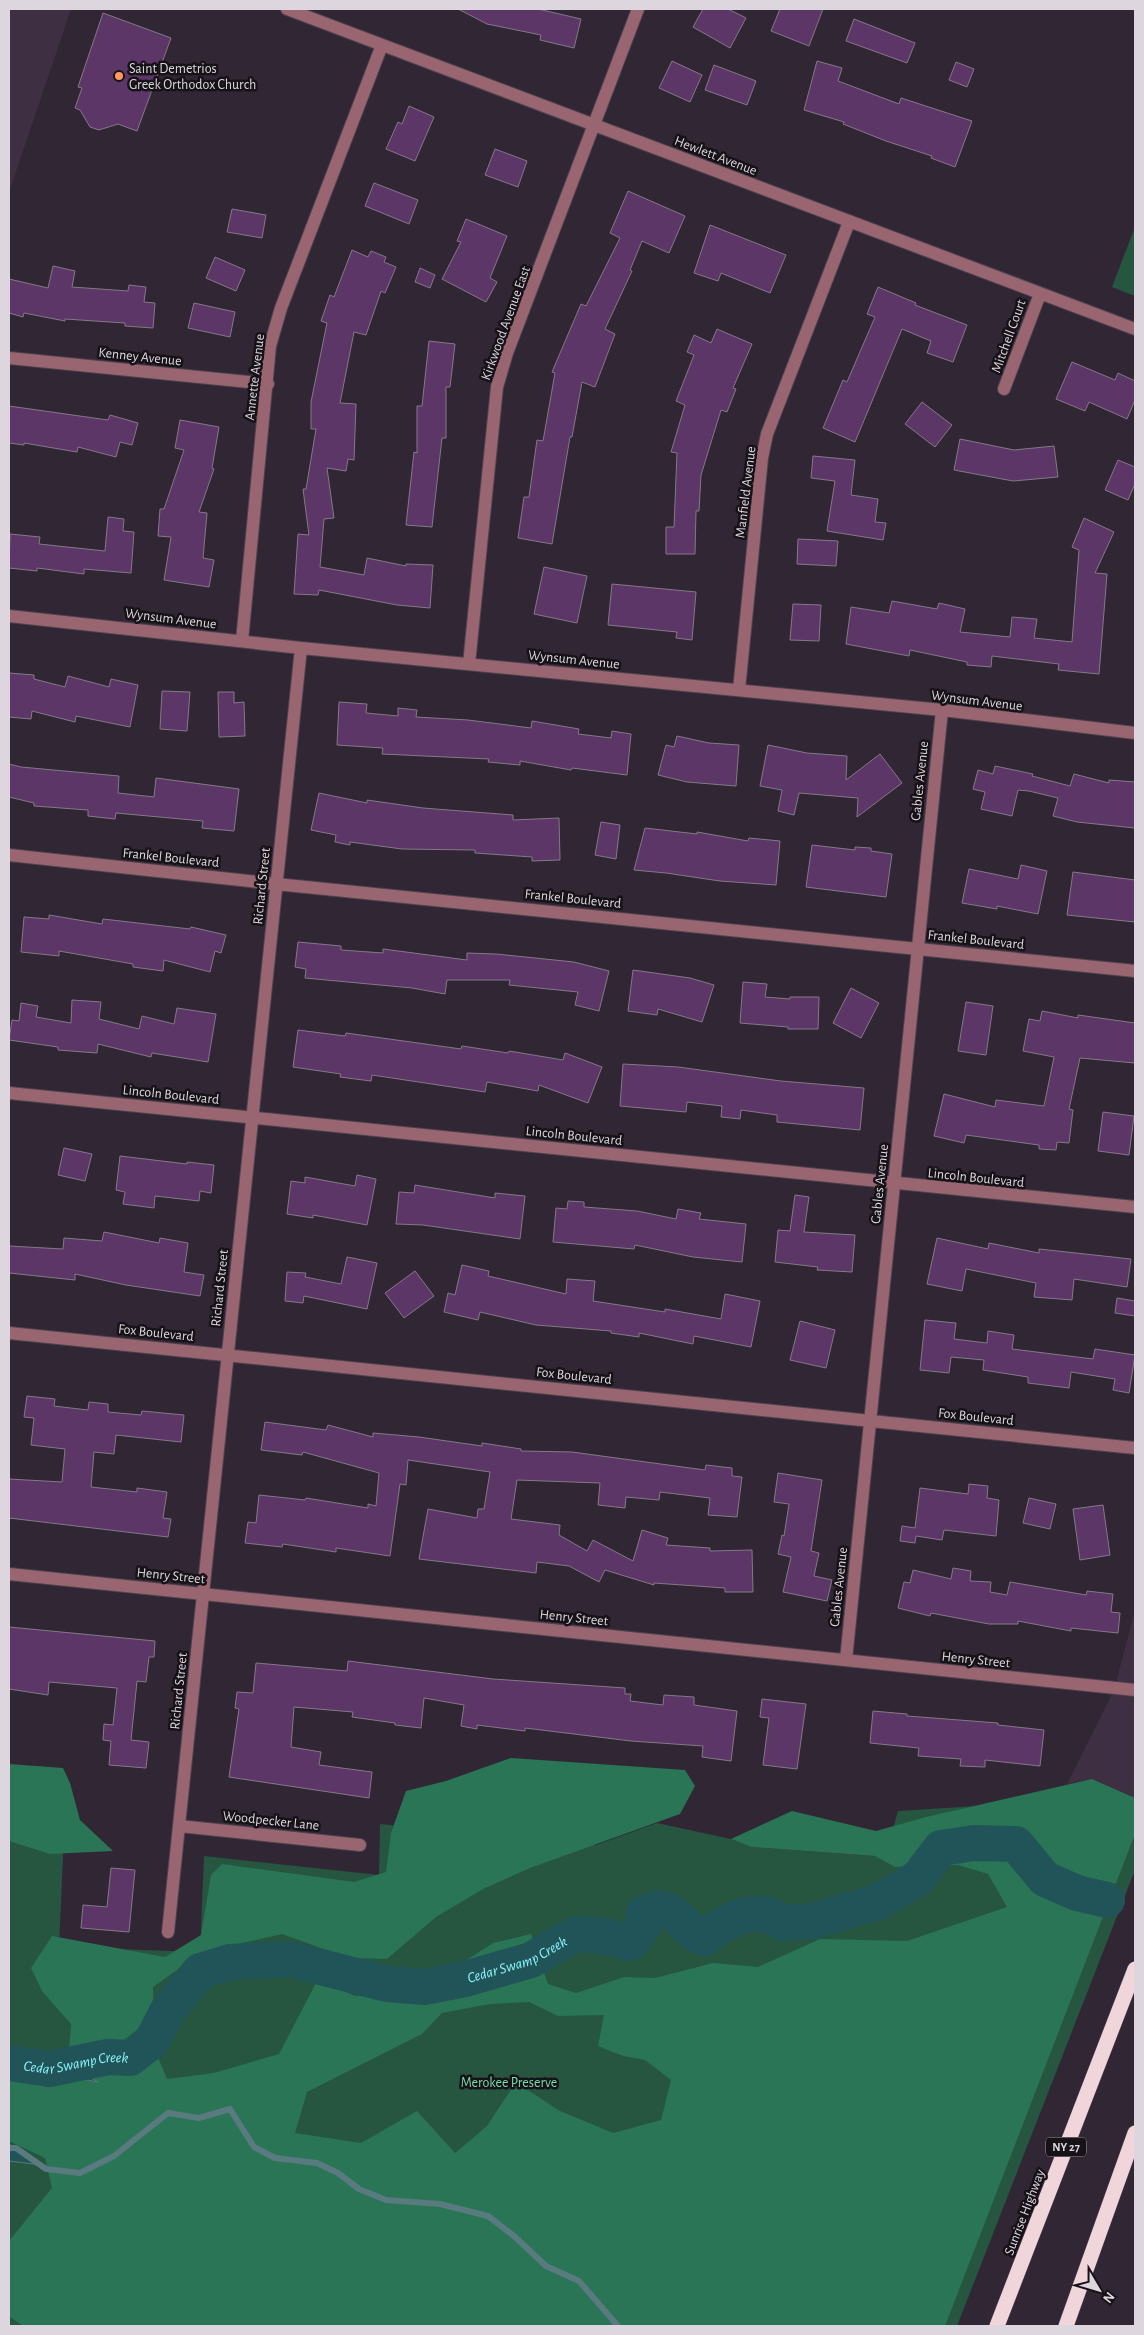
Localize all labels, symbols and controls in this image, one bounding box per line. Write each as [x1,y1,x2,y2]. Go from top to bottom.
place label: Saint Demetrios Greek Orthodox Church [129,62,256,92]
marker: Saint Demetrios Greek Orthodox Church [113,70,125,82]
street label: Hewlett Avenue [672,134,759,178]
street label: Kirkwood Avenue East [479,264,533,382]
street label: Mitchell Court [989,297,1029,375]
street label: Annette Avenue [243,333,267,421]
street label: Kenney Avenue [98,346,182,368]
street label: Manfield Avenue [733,445,759,539]
street label: Wynsum Avenue [124,606,217,632]
street label: Wynsum Avenue [527,648,620,672]
street label: Wynsum Avenue [930,688,1023,714]
street label: Gables Avenue [909,741,931,822]
street label: Frankel Boulevard [122,846,220,870]
street label: Richard Street [251,846,273,925]
street label: Frankel Boulevard [524,887,622,911]
street label: Frankel Boulevard [927,928,1025,952]
street label: Lincoln Boulevard [122,1083,220,1107]
street label: Lincoln Boulevard [525,1124,623,1148]
street label: Gables Avenue [869,1144,891,1225]
street label: Lincoln Boulevard [927,1166,1025,1190]
street label: Richard Street [209,1248,231,1327]
street label: Fox Boulevard [118,1322,194,1344]
street label: Fox Boulevard [536,1365,612,1387]
street label: Fox Boulevard [938,1406,1014,1428]
street label: Gables Avenue [828,1547,850,1628]
street label: Henry Street [136,1565,206,1587]
street label: Henry Street [539,1607,609,1629]
street label: Henry Street [941,1649,1011,1671]
street label: Richard Street [168,1651,190,1730]
street label: Woodpecker Lane [222,1809,320,1833]
water label: Cedar Swamp Creek [466,1934,570,1986]
water label: Cedar Swamp Creek [23,2049,129,2077]
park label: Merokee Preserve [461,2076,557,2090]
road number: NY 27 [1046,2138,1086,2156]
street label: Sunrise Highway [1002,2167,1048,2257]
north arrow [1074,2265,1124,2315]
text: N [1100,2289,1117,2306]

